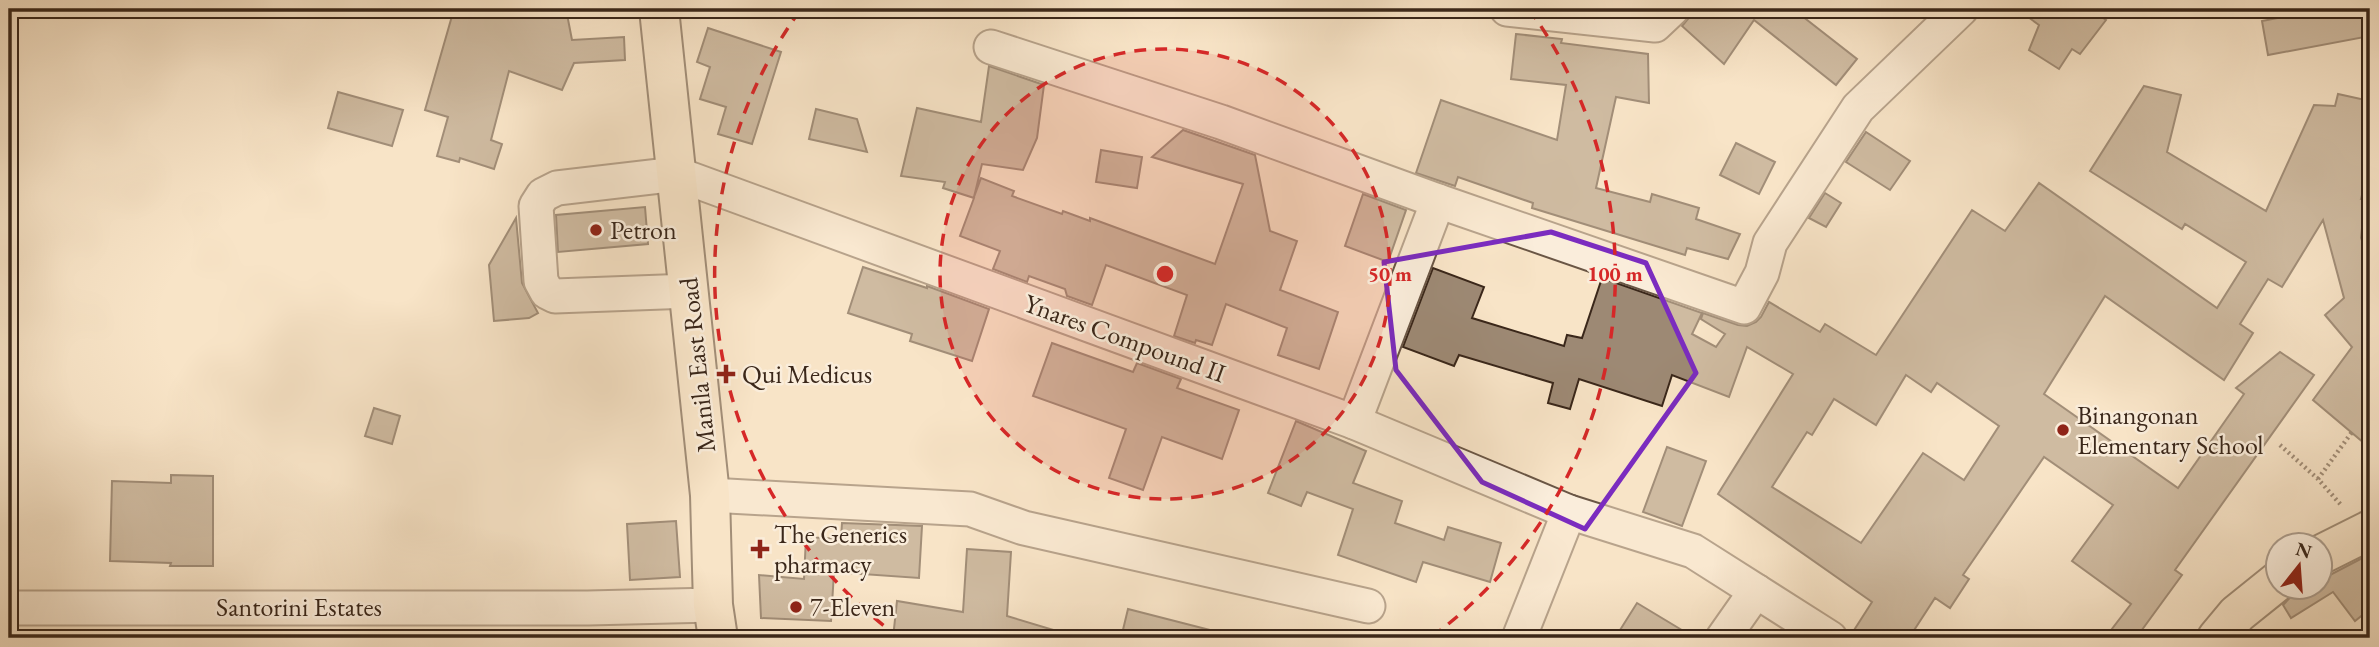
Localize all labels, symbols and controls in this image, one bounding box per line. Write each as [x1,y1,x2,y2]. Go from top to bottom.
place label: Petron [610,213,677,247]
marker: Petron [588,222,604,238]
text: 50 m [1368,260,1412,287]
text: 100 m [1587,260,1643,287]
centre of rings [1153,262,1177,286]
street label: Manila East Road [671,275,723,454]
street label: Ynares Compound II [1020,286,1231,390]
place label: Qui Medicus [742,357,872,391]
marker: Qui Medicus [716,364,736,384]
place label: Binangonan Elementary School [2077,398,2264,462]
marker: Binangonan Elementary School [2055,422,2071,438]
place label: The Generics pharmacy [774,517,907,581]
north arrow [2264,532,2334,602]
text: N [2293,536,2315,565]
marker: The Generics pharmacy [752,541,768,557]
street label: Santorini Estates [216,590,382,624]
place label: 7-Eleven [810,590,896,624]
marker: 7-Eleven [788,599,804,615]

